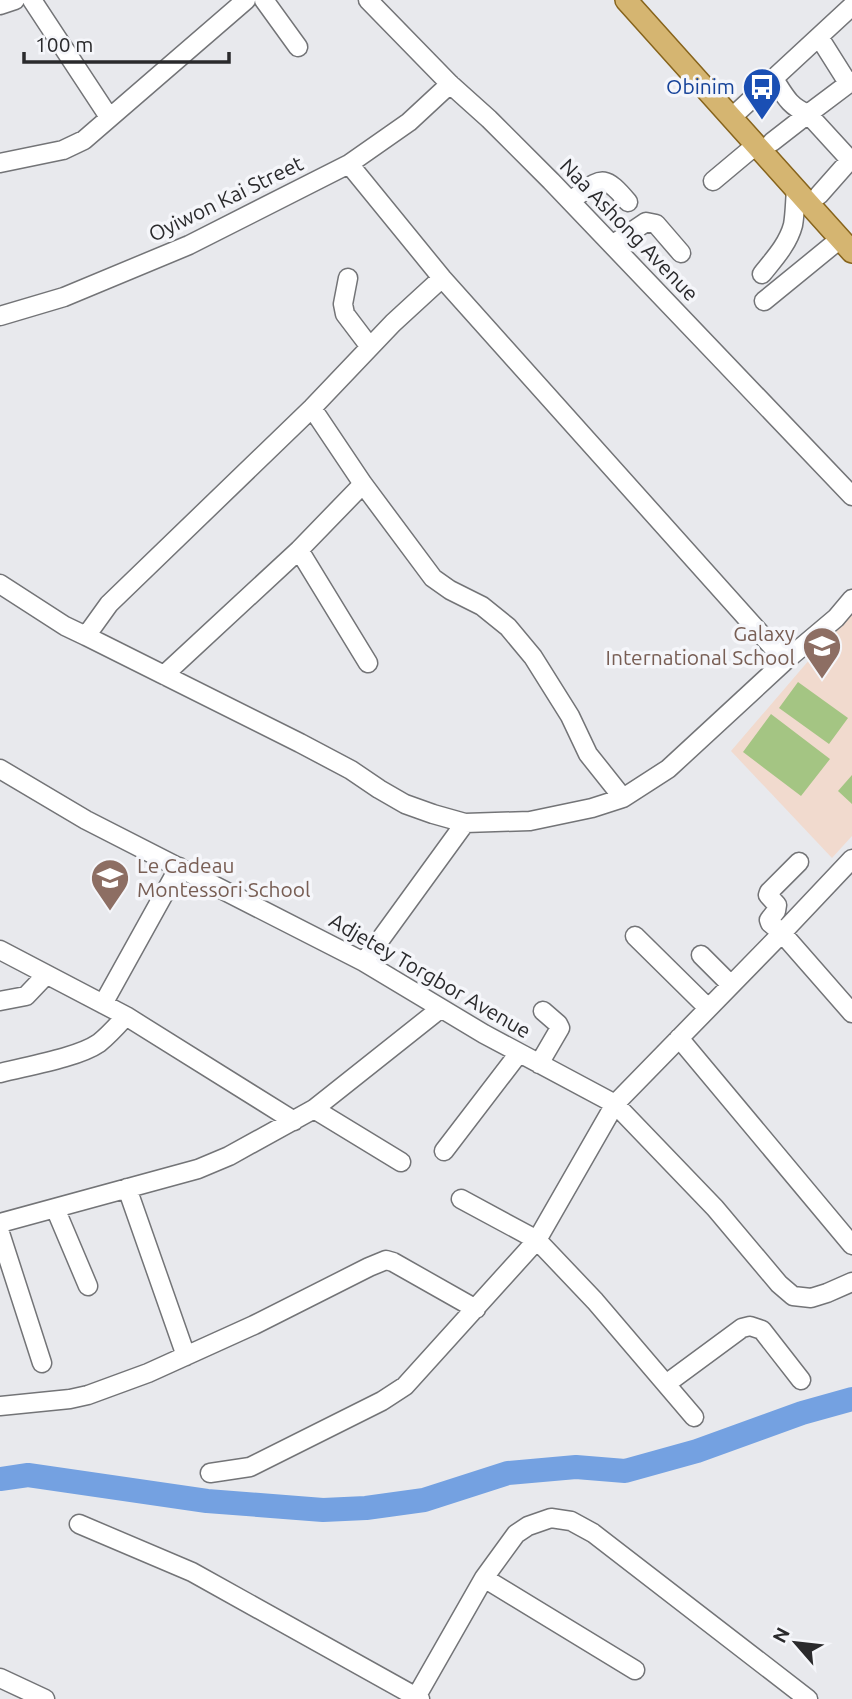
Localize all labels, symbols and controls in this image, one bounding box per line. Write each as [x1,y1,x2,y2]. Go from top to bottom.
scale bar [24,21,229,65]
text: 100 m [35,32,93,56]
bus stop icon: Obinim [741,66,783,121]
place label: Obinim [666,74,735,98]
street label: Oyiwon Kai Street [144,150,307,246]
street label: Naa Ashong Avenue [556,153,704,305]
place label: Galaxy International School [606,621,795,669]
school or university icon: Galaxy International School [801,625,843,680]
place label: Le Cadeau Montessori School [137,853,311,901]
school or university icon: Le Cadeau Montessori School [89,857,131,912]
street label: Adjetey Torgbor Avenue [326,908,535,1043]
north arrow [761,1608,831,1678]
text: N [768,1624,794,1646]

